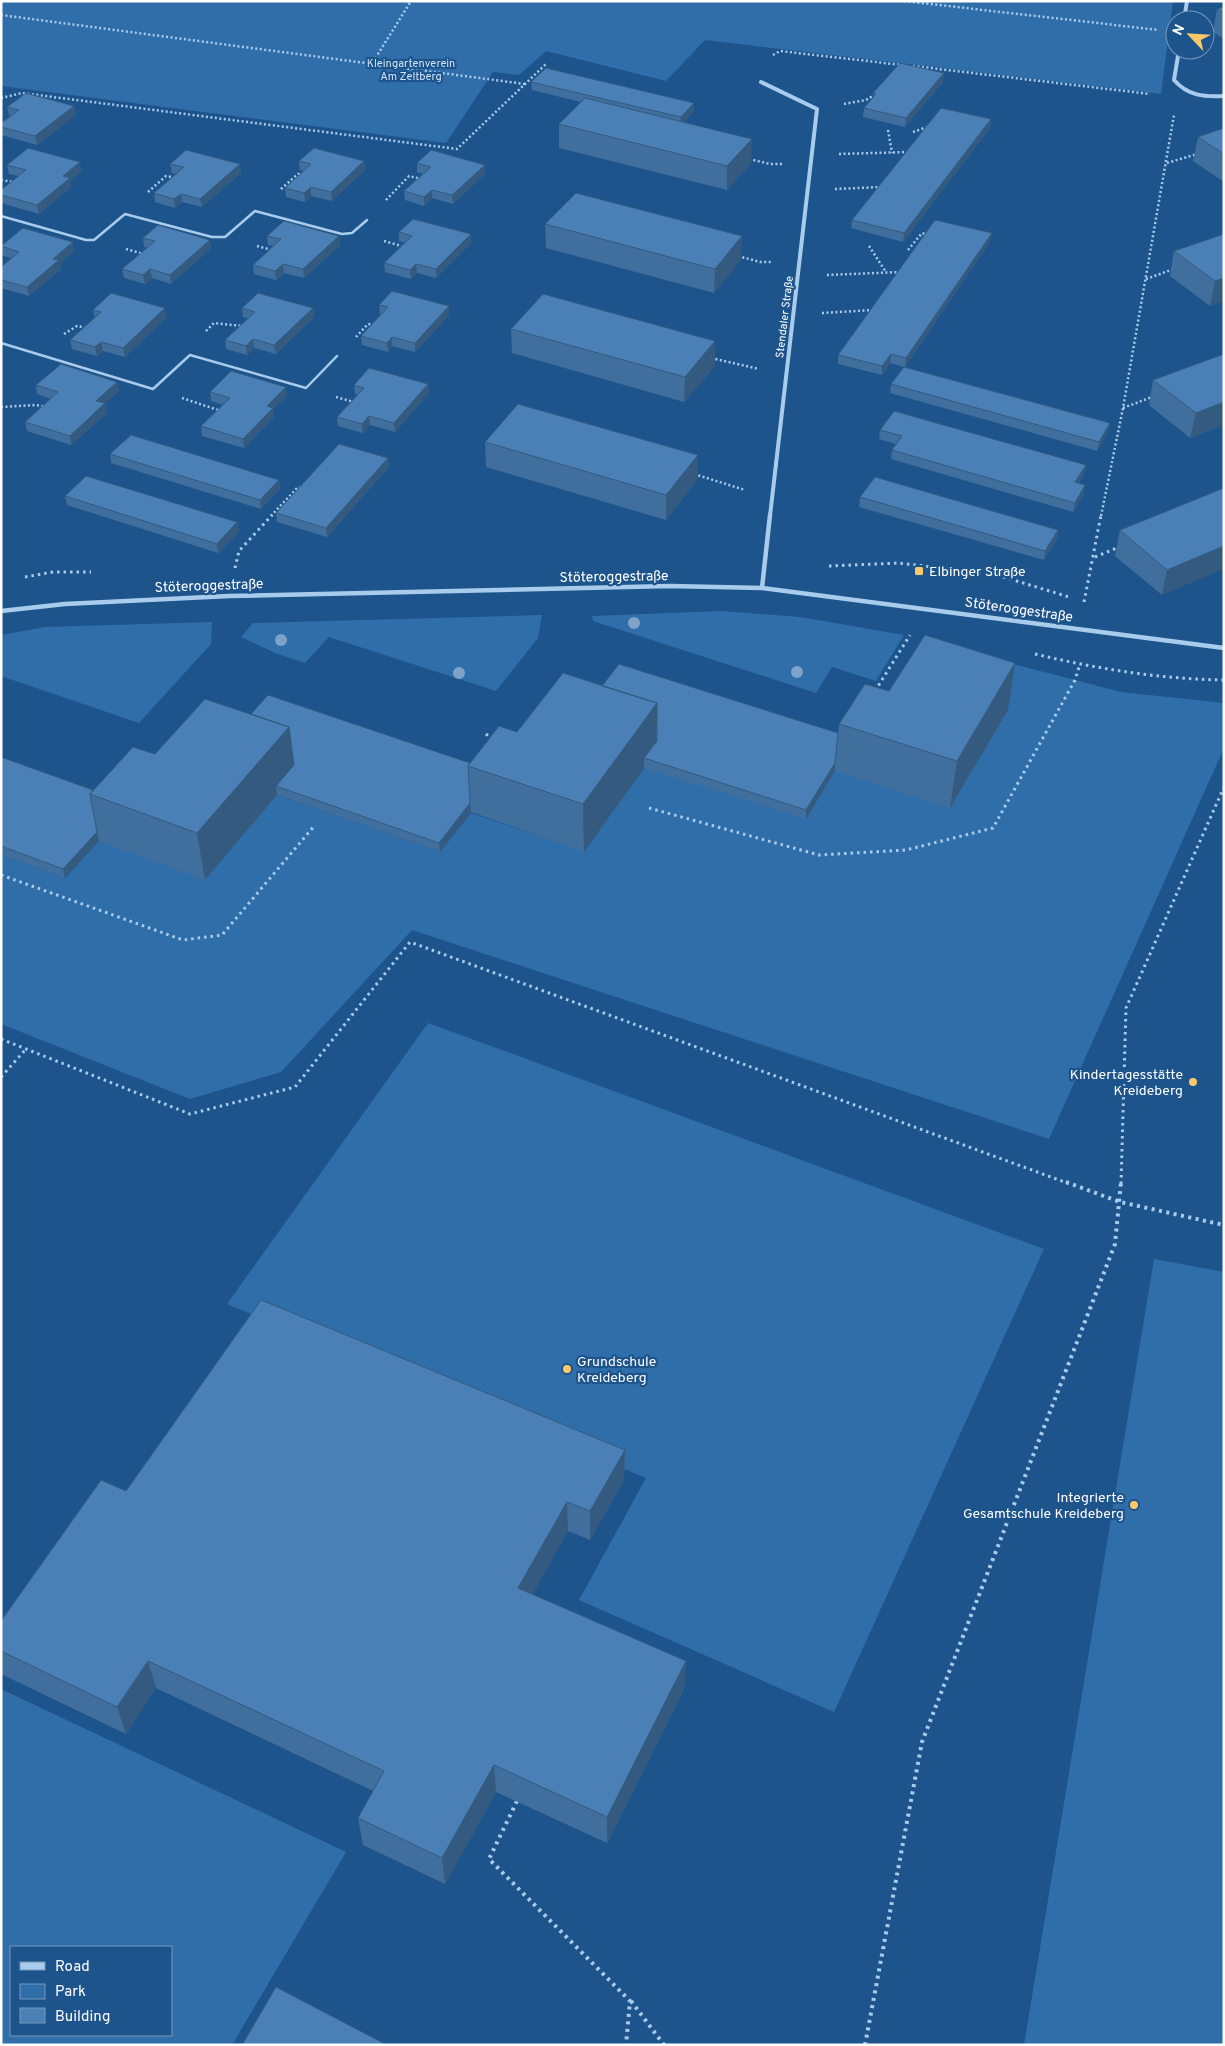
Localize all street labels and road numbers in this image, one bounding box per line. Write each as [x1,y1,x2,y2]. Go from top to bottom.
street label: Stendaler Straße [773,275,797,359]
street label: Stöteroggestraße [559,568,669,587]
street label: Stöteroggestraße [154,576,264,597]
street label: Stöteroggestraße [964,594,1074,626]

